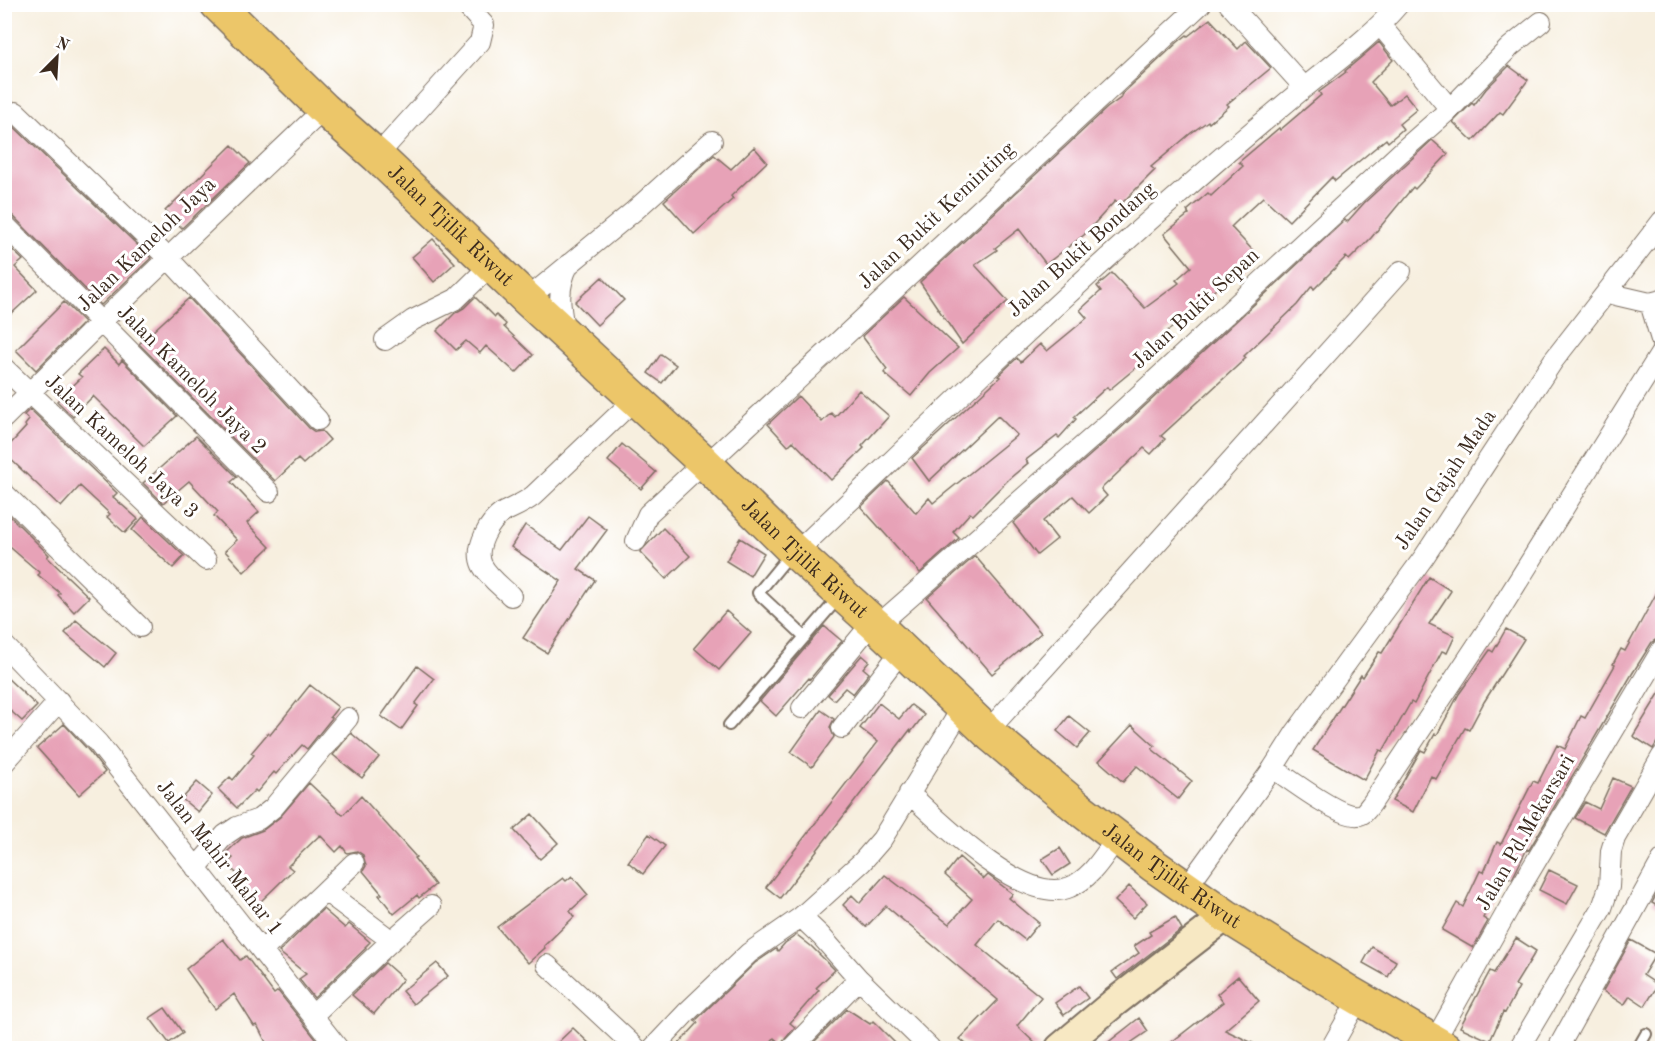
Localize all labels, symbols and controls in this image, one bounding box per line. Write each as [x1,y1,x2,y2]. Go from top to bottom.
north arrow [27,27,87,87]
text: N [53,35,72,55]
street label: Jalan Bukit Keminting [855,138,1020,294]
street label: Jalan Tjilik Riwut [383,161,517,291]
street label: Jalan Kameloh Jaya [74,174,220,316]
street label: Jalan Bukit Bondang [1004,178,1160,322]
street label: Jalan Bukit Sepan [1128,245,1264,373]
street label: Jalan Kameloh Jaya 2 [112,301,270,459]
street label: Jalan Kameloh Jaya 3 [40,371,202,523]
street label: Jalan Gajah Mada [1391,406,1501,554]
street label: Jalan Tjilik Riwut [737,494,872,623]
street label: Jalan Pd.Mekarsari [1473,752,1579,914]
street label: Jalan Mahir Mahar 1 [152,776,286,940]
street label: Jalan Tjilik Riwut [1098,819,1244,933]

